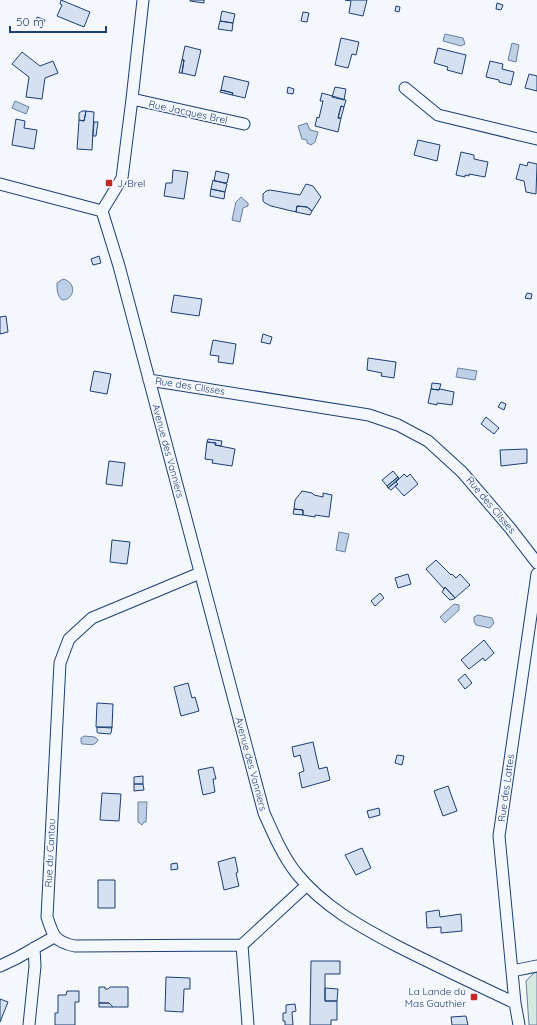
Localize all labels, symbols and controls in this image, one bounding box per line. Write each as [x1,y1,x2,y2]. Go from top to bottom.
scale bar [10,8,106,34]
text: 50 m [16,14,44,29]
street label: Rue Jacques Brel [147,97,229,127]
place label: J. Brel [117,177,145,190]
marker: J. Brel [104,178,114,188]
street label: Rue des Clisses [154,374,226,398]
street label: Avenue des Vanniers [149,403,187,500]
street label: Rue des Clisses [463,474,519,536]
street label: Avenue des Vanniers [232,716,270,813]
street label: Rue des Lattes [495,753,517,823]
street label: Rue du Cantou [42,818,58,888]
place label: La Lande du Mas Gauthier [405,985,466,1010]
marker: La Lande du Mas Gauthier [469,992,479,1002]

